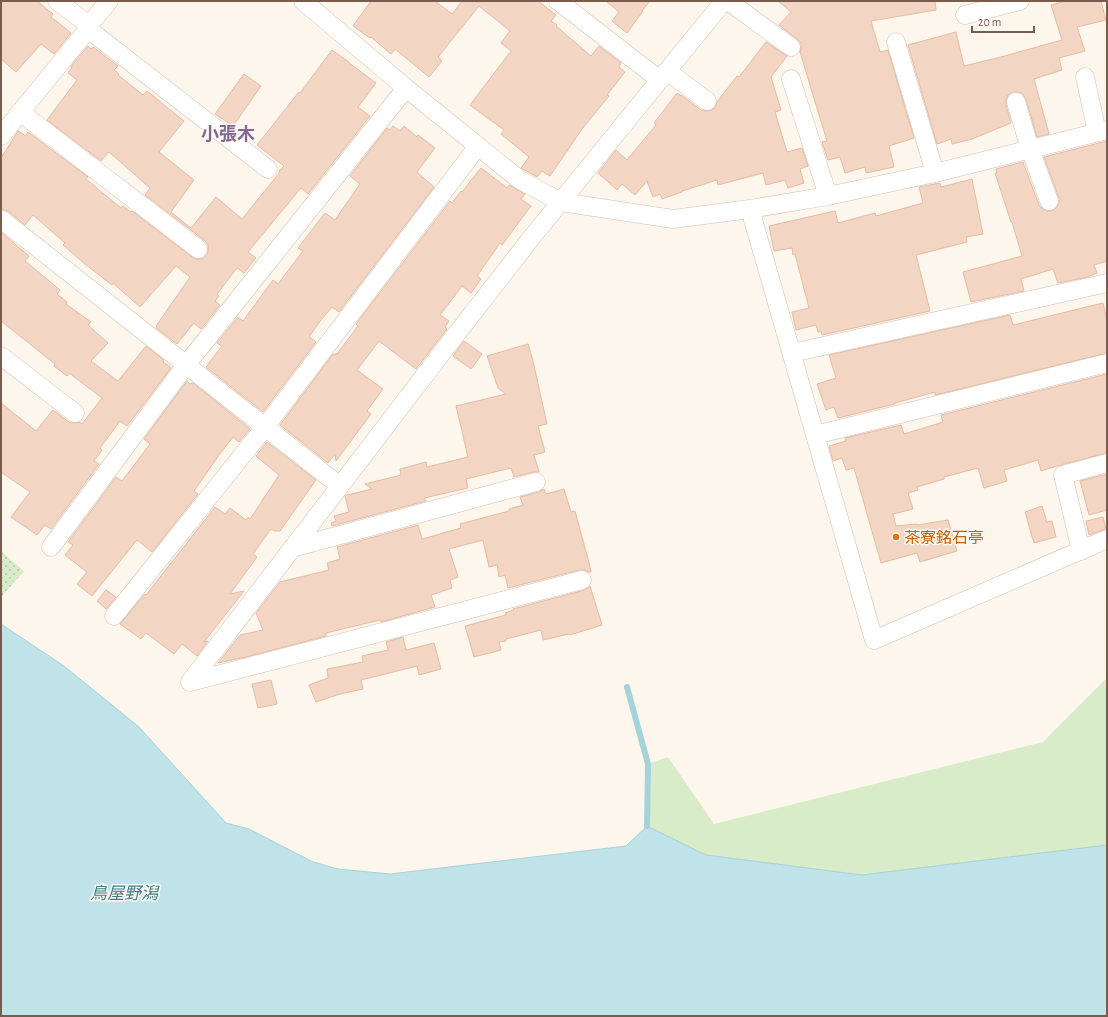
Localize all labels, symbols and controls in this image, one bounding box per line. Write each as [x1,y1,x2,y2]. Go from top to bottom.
scale bar [972,8,1034,34]
text: 20 m [978,16,1001,28]
district label: 小張木 [201,125,255,144]
place label: 茶寮銘石亭 [904,529,984,546]
marker: 茶寮銘石亭 [891,532,901,542]
water label: 鳥屋野潟 [90,884,160,902]

